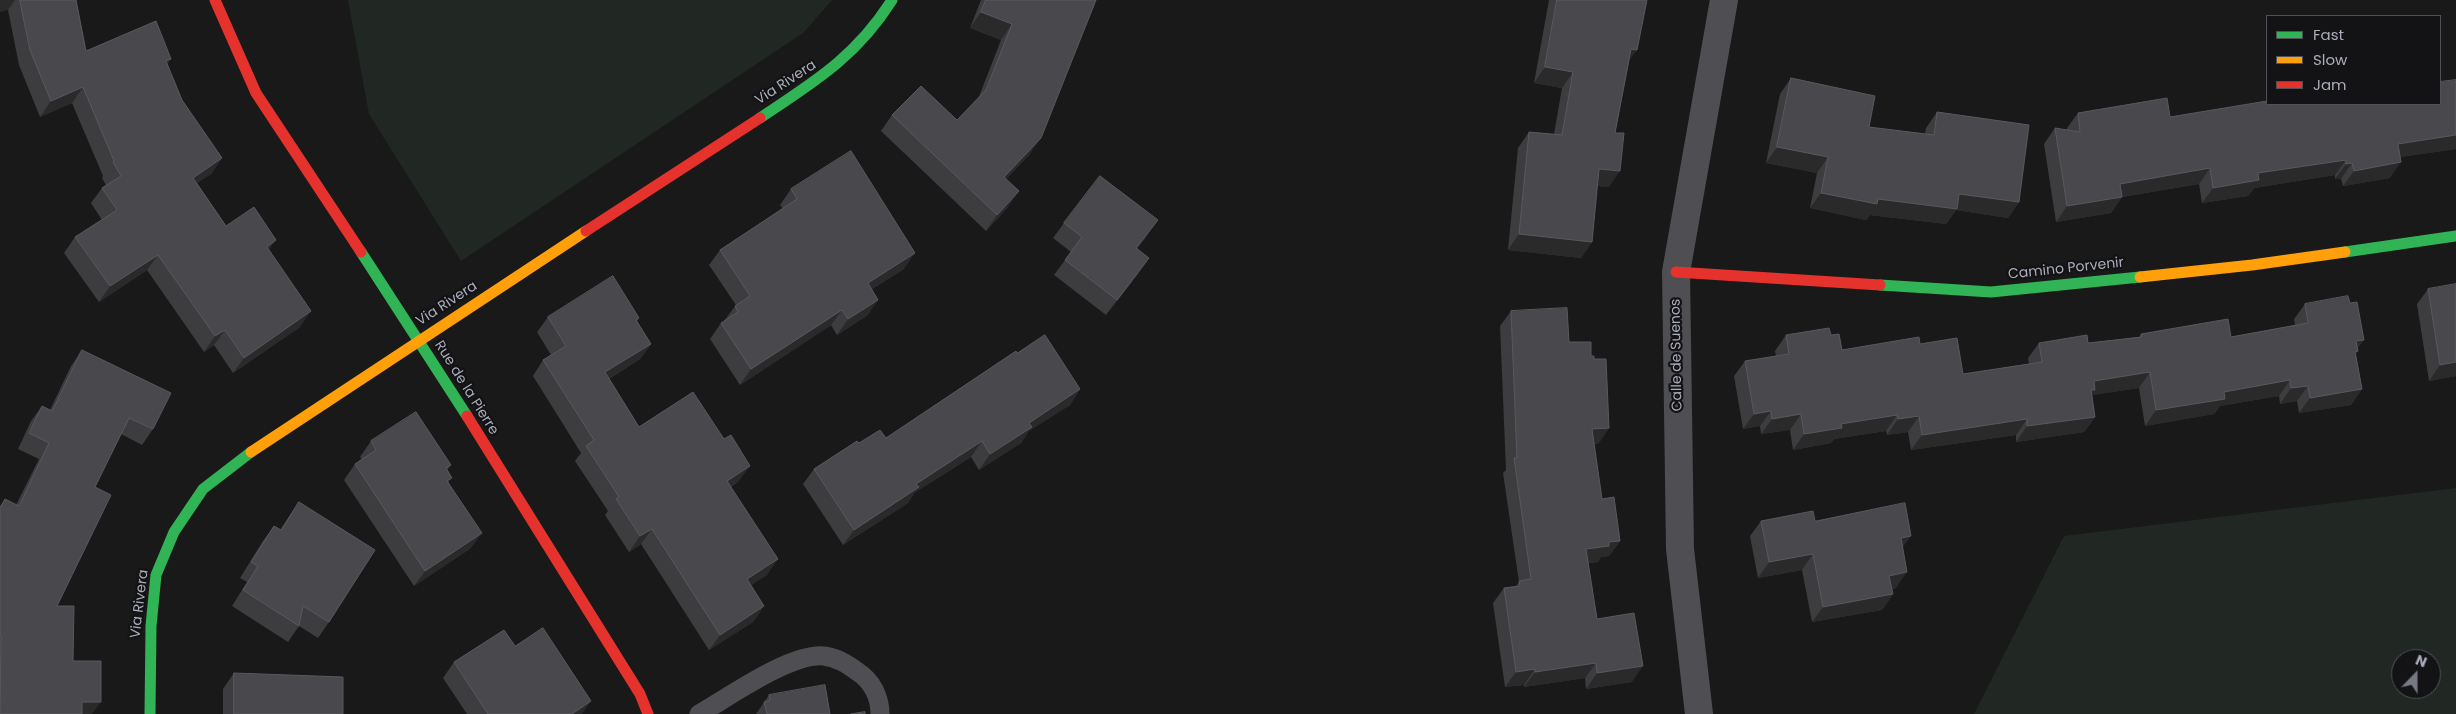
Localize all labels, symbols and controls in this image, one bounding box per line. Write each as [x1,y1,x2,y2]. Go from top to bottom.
legend [2266,15,2441,105]
text: Fast [2313,24,2344,45]
text: Slow [2313,49,2347,70]
street label: Via Rivera [752,57,820,109]
text: Jam [2313,74,2347,95]
street label: Camino Porvenir [2007,255,2125,283]
street label: Via Rivera [413,278,481,330]
street label: Calle de Suenos [1668,299,1686,411]
street label: Rue de la Pierre [430,338,502,438]
street label: Via Rivera [127,569,153,639]
north arrow [2391,649,2441,699]
text: N [2413,650,2430,672]

